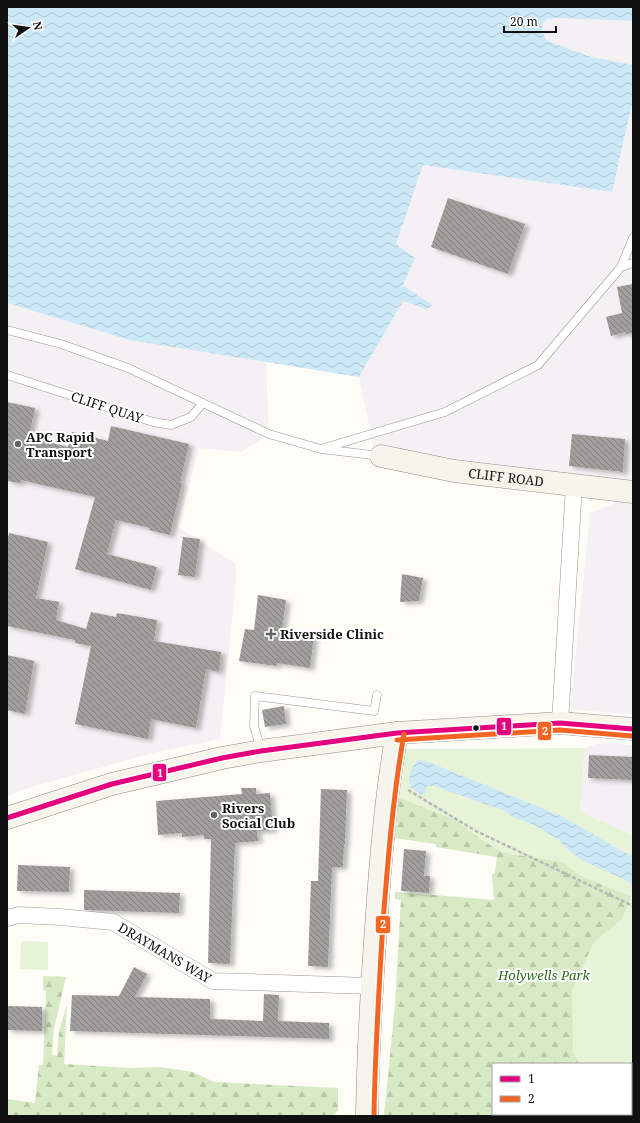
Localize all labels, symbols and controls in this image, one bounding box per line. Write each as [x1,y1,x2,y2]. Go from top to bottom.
north arrow [8,8,48,48]
scale bar [504,8,556,34]
text: 20 m [510,13,538,30]
text: N [30,20,47,32]
street label: CLIFF QUAY [69,387,146,427]
place label: APC Rapid Transport [26,428,95,461]
marker: APC Rapid Transport [13,439,23,449]
street label: CLIFF ROAD [467,464,545,490]
place label: Riverside Clinic [280,625,384,643]
marker: Riverside Clinic [265,628,277,640]
line badge: 1 [496,717,512,736]
text: 1 [501,718,507,733]
line badge: 2 [537,721,552,741]
unlabelled marker [471,723,481,733]
text: 2 [542,723,548,738]
line badge: 1 [152,763,167,782]
text: 1 [157,765,163,780]
place label: Rivers Social Club [222,799,295,832]
marker: Rivers Social Club [209,810,219,820]
line badge: 2 [375,915,391,934]
text: 2 [380,916,386,931]
street label: DRAYMANS WAY [115,918,216,988]
park label: Holywells Park [497,966,591,984]
legend [492,1063,632,1115]
text: 1 [528,1070,535,1087]
text: 2 [528,1090,535,1107]

